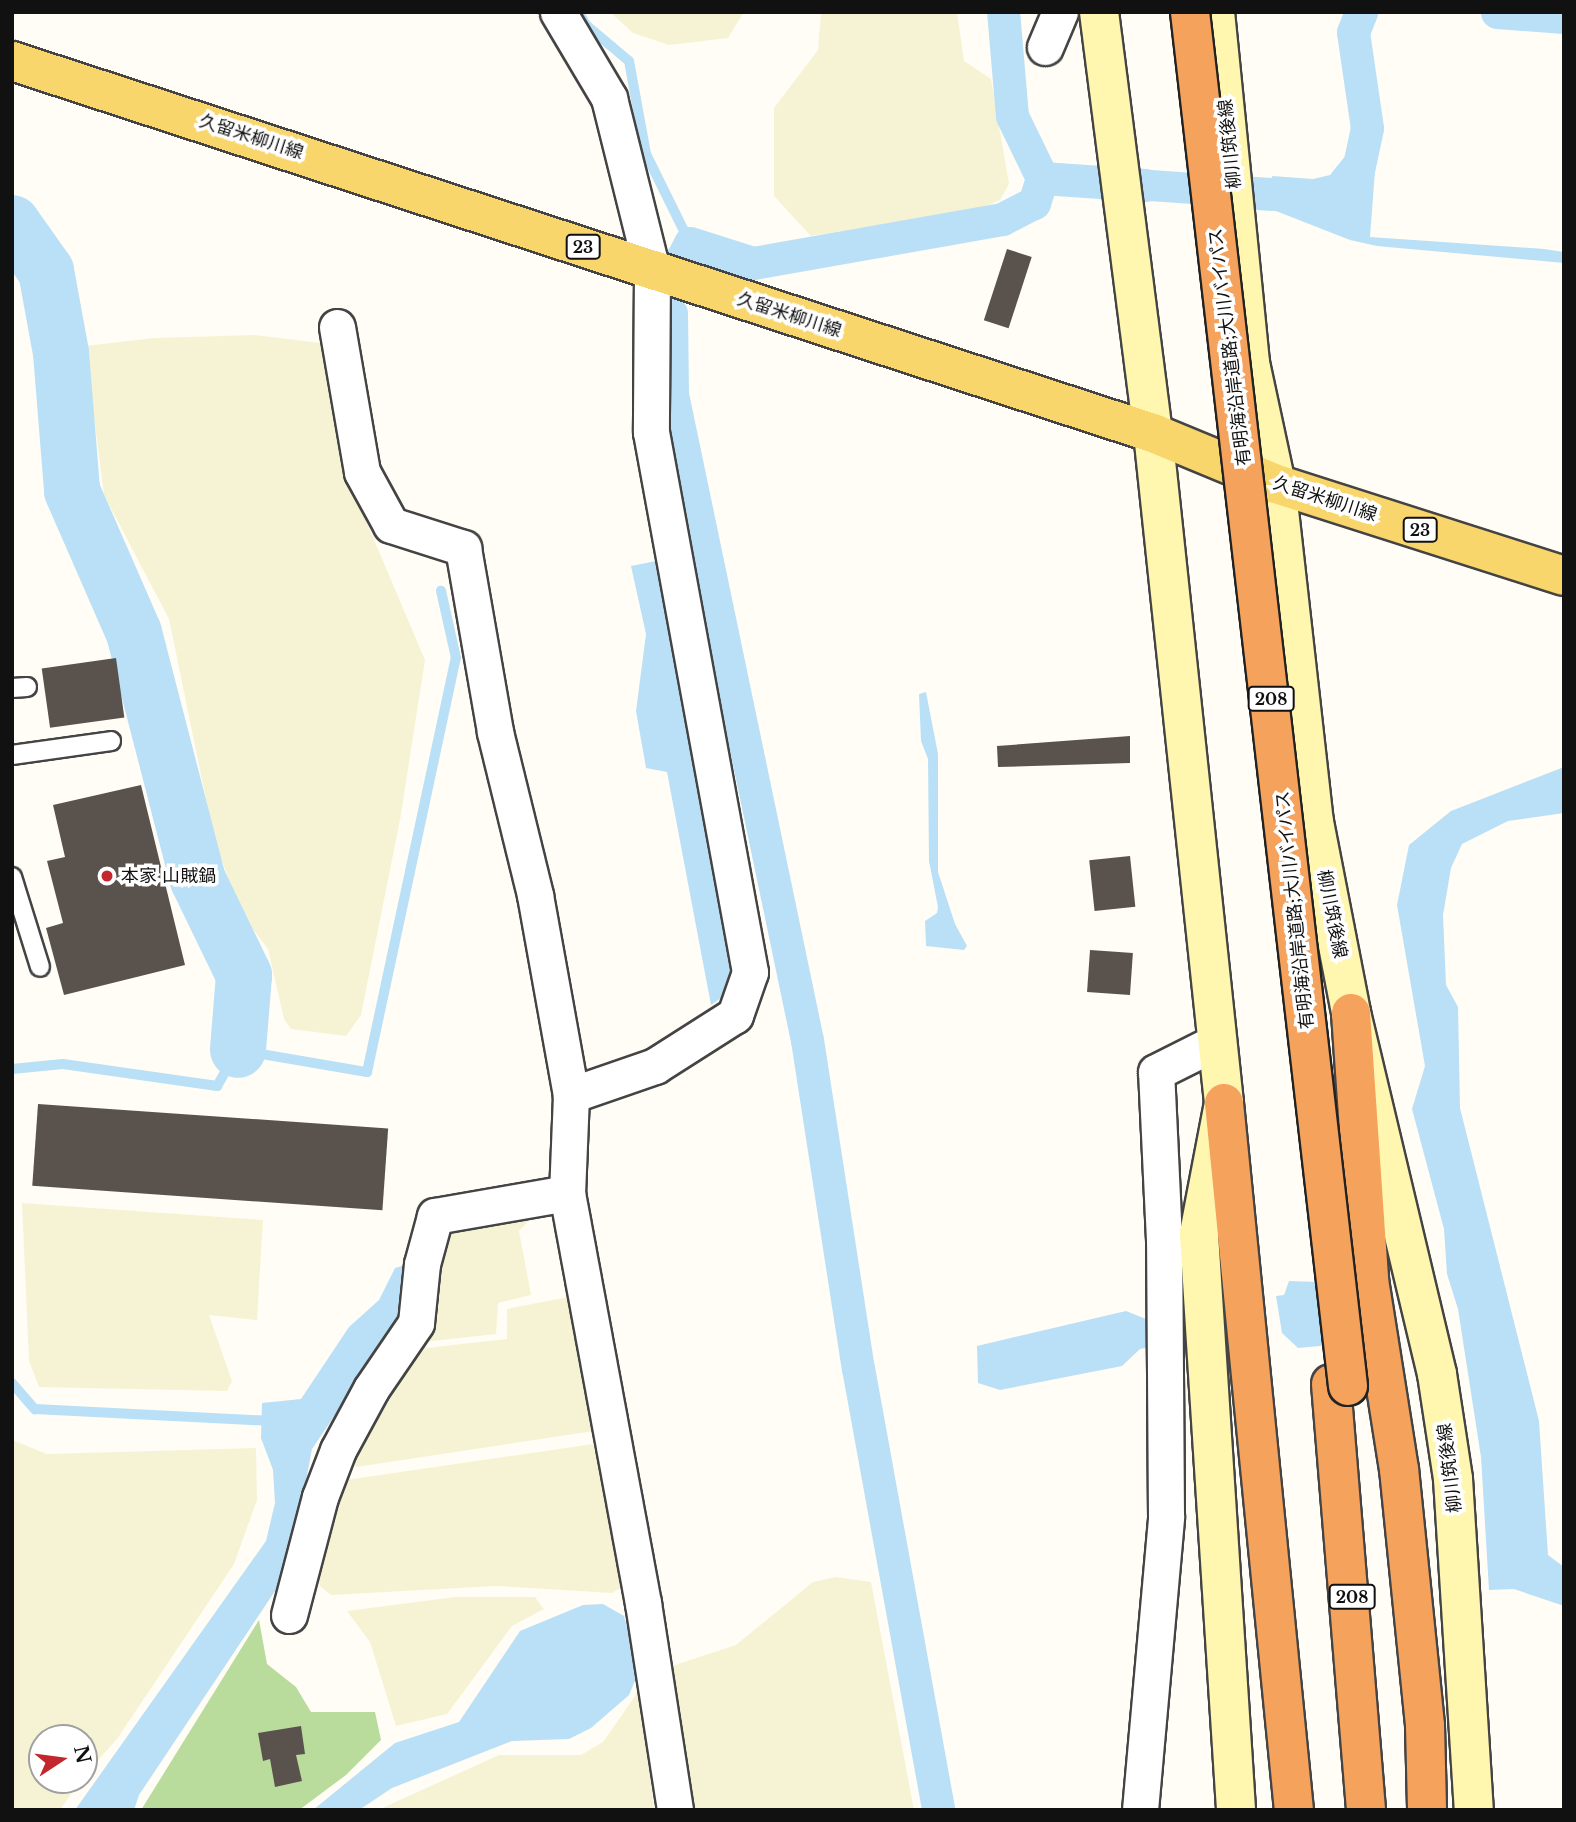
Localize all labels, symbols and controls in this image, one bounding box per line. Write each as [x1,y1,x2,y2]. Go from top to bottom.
street label: 柳川筑後線 [1215,98,1245,190]
street label: 久留米柳川線 [196,110,306,164]
street label: 有明海沿岸道路;大川バイパス [1205,227,1255,467]
road number: 23 [566,234,600,260]
street label: 久留米柳川線 [734,288,844,342]
street label: 久留米柳川線 [1270,472,1380,526]
road number: 23 [1402,517,1438,542]
road number: 208 [1246,686,1296,712]
street label: 有明海沿岸道路;大川バイパス [1272,790,1318,1030]
place label: 本家 山賊鍋 [121,865,216,887]
marker: 本家 山賊鍋 [99,868,115,884]
street label: 柳川筑後線 [1313,868,1351,960]
street label: 柳川筑後線 [1434,1422,1466,1514]
road number: 208 [1328,1584,1376,1610]
north arrow [28,1724,98,1794]
text: N [69,1743,95,1766]

